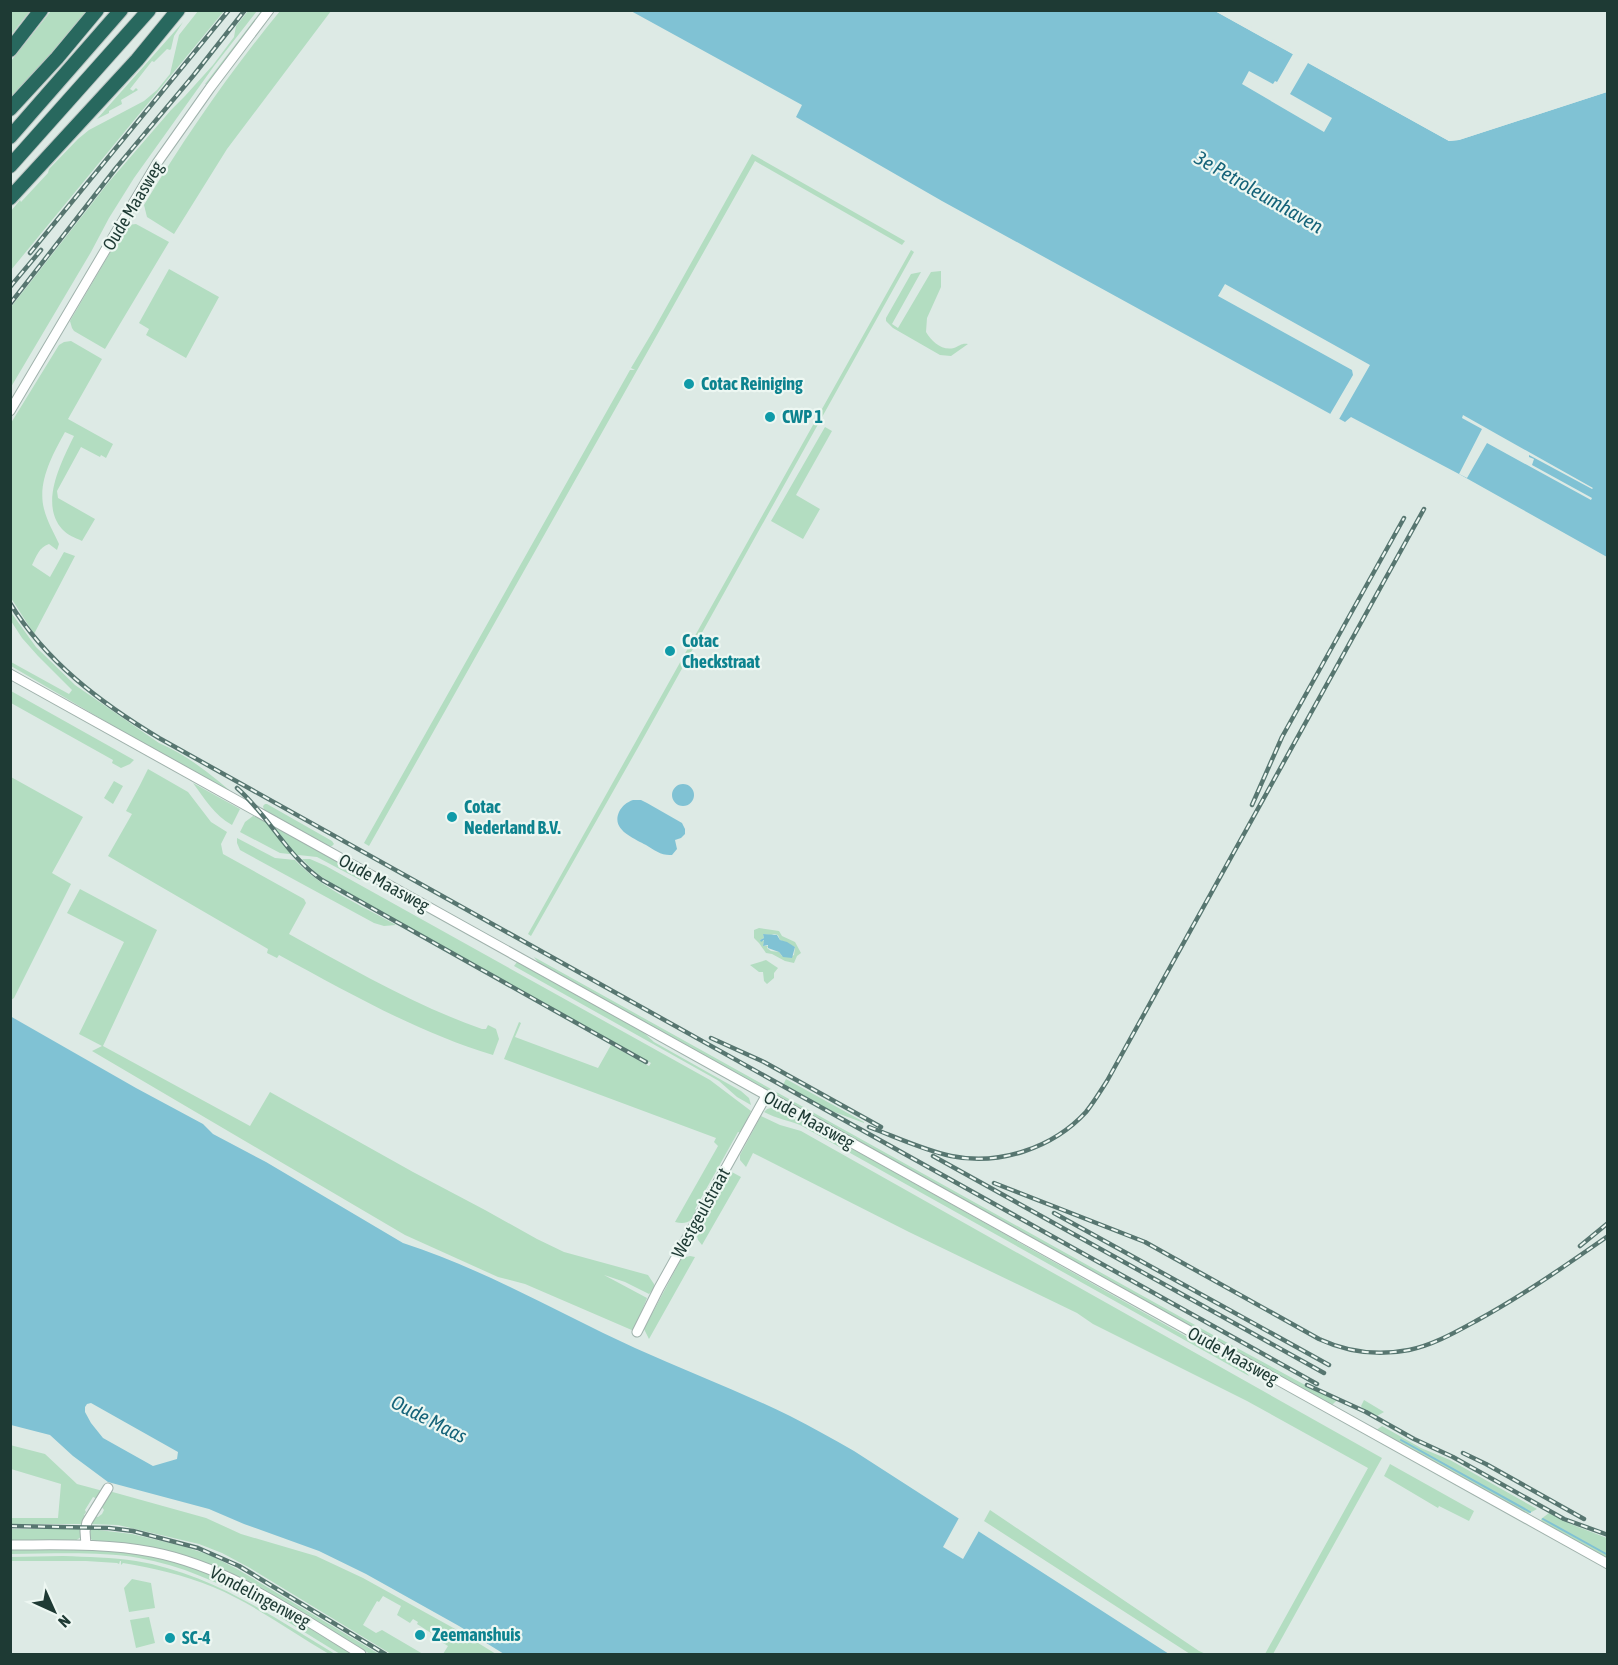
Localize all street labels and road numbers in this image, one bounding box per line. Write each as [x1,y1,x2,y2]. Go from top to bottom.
street label: Oude Maasweg [98,157,167,254]
street label: Oude Maasweg [335,849,433,916]
street label: Oude Maasweg [760,1086,858,1153]
street label: Westgeulstraat [667,1164,734,1261]
street label: Oude Maasweg [1184,1322,1282,1389]
street label: Vondelingenweg [206,1561,314,1632]

